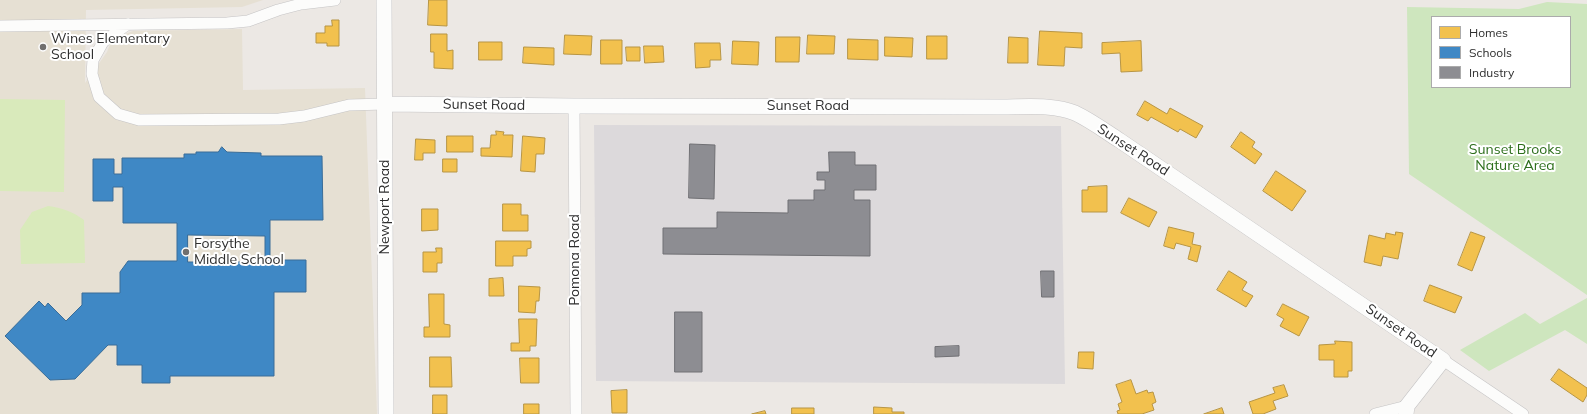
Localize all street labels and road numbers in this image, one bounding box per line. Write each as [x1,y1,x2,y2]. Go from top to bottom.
street label: Sunset Road [443,96,525,114]
street label: Sunset Road [767,98,849,114]
street label: Sunset Road [1094,121,1172,179]
street label: Newport Road [377,160,393,254]
street label: Pomona Road [567,214,583,306]
street label: Sunset Road [1362,300,1440,362]

